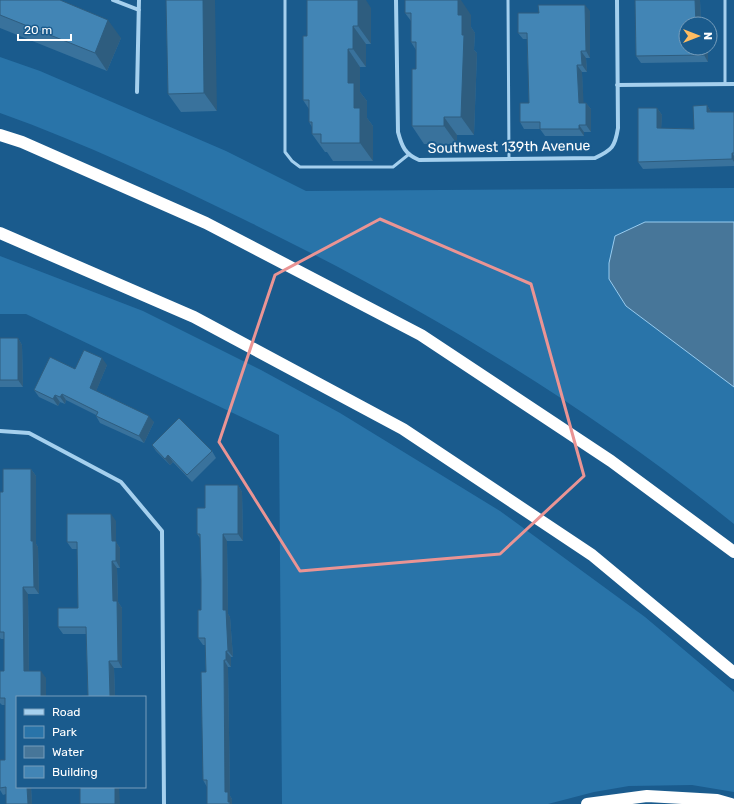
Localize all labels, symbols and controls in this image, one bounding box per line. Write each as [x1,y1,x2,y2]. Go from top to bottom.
scale bar [18,16,71,42]
north arrow [678,16,718,56]
text: 20 m [24,23,52,37]
text: N [701,32,714,40]
street label: Southwest 139th Avenue [427,137,591,157]
legend [16,696,146,788]
text: Road [52,705,80,719]
text: Park [52,725,78,739]
text: Water [52,745,84,759]
text: Building [52,765,98,779]

